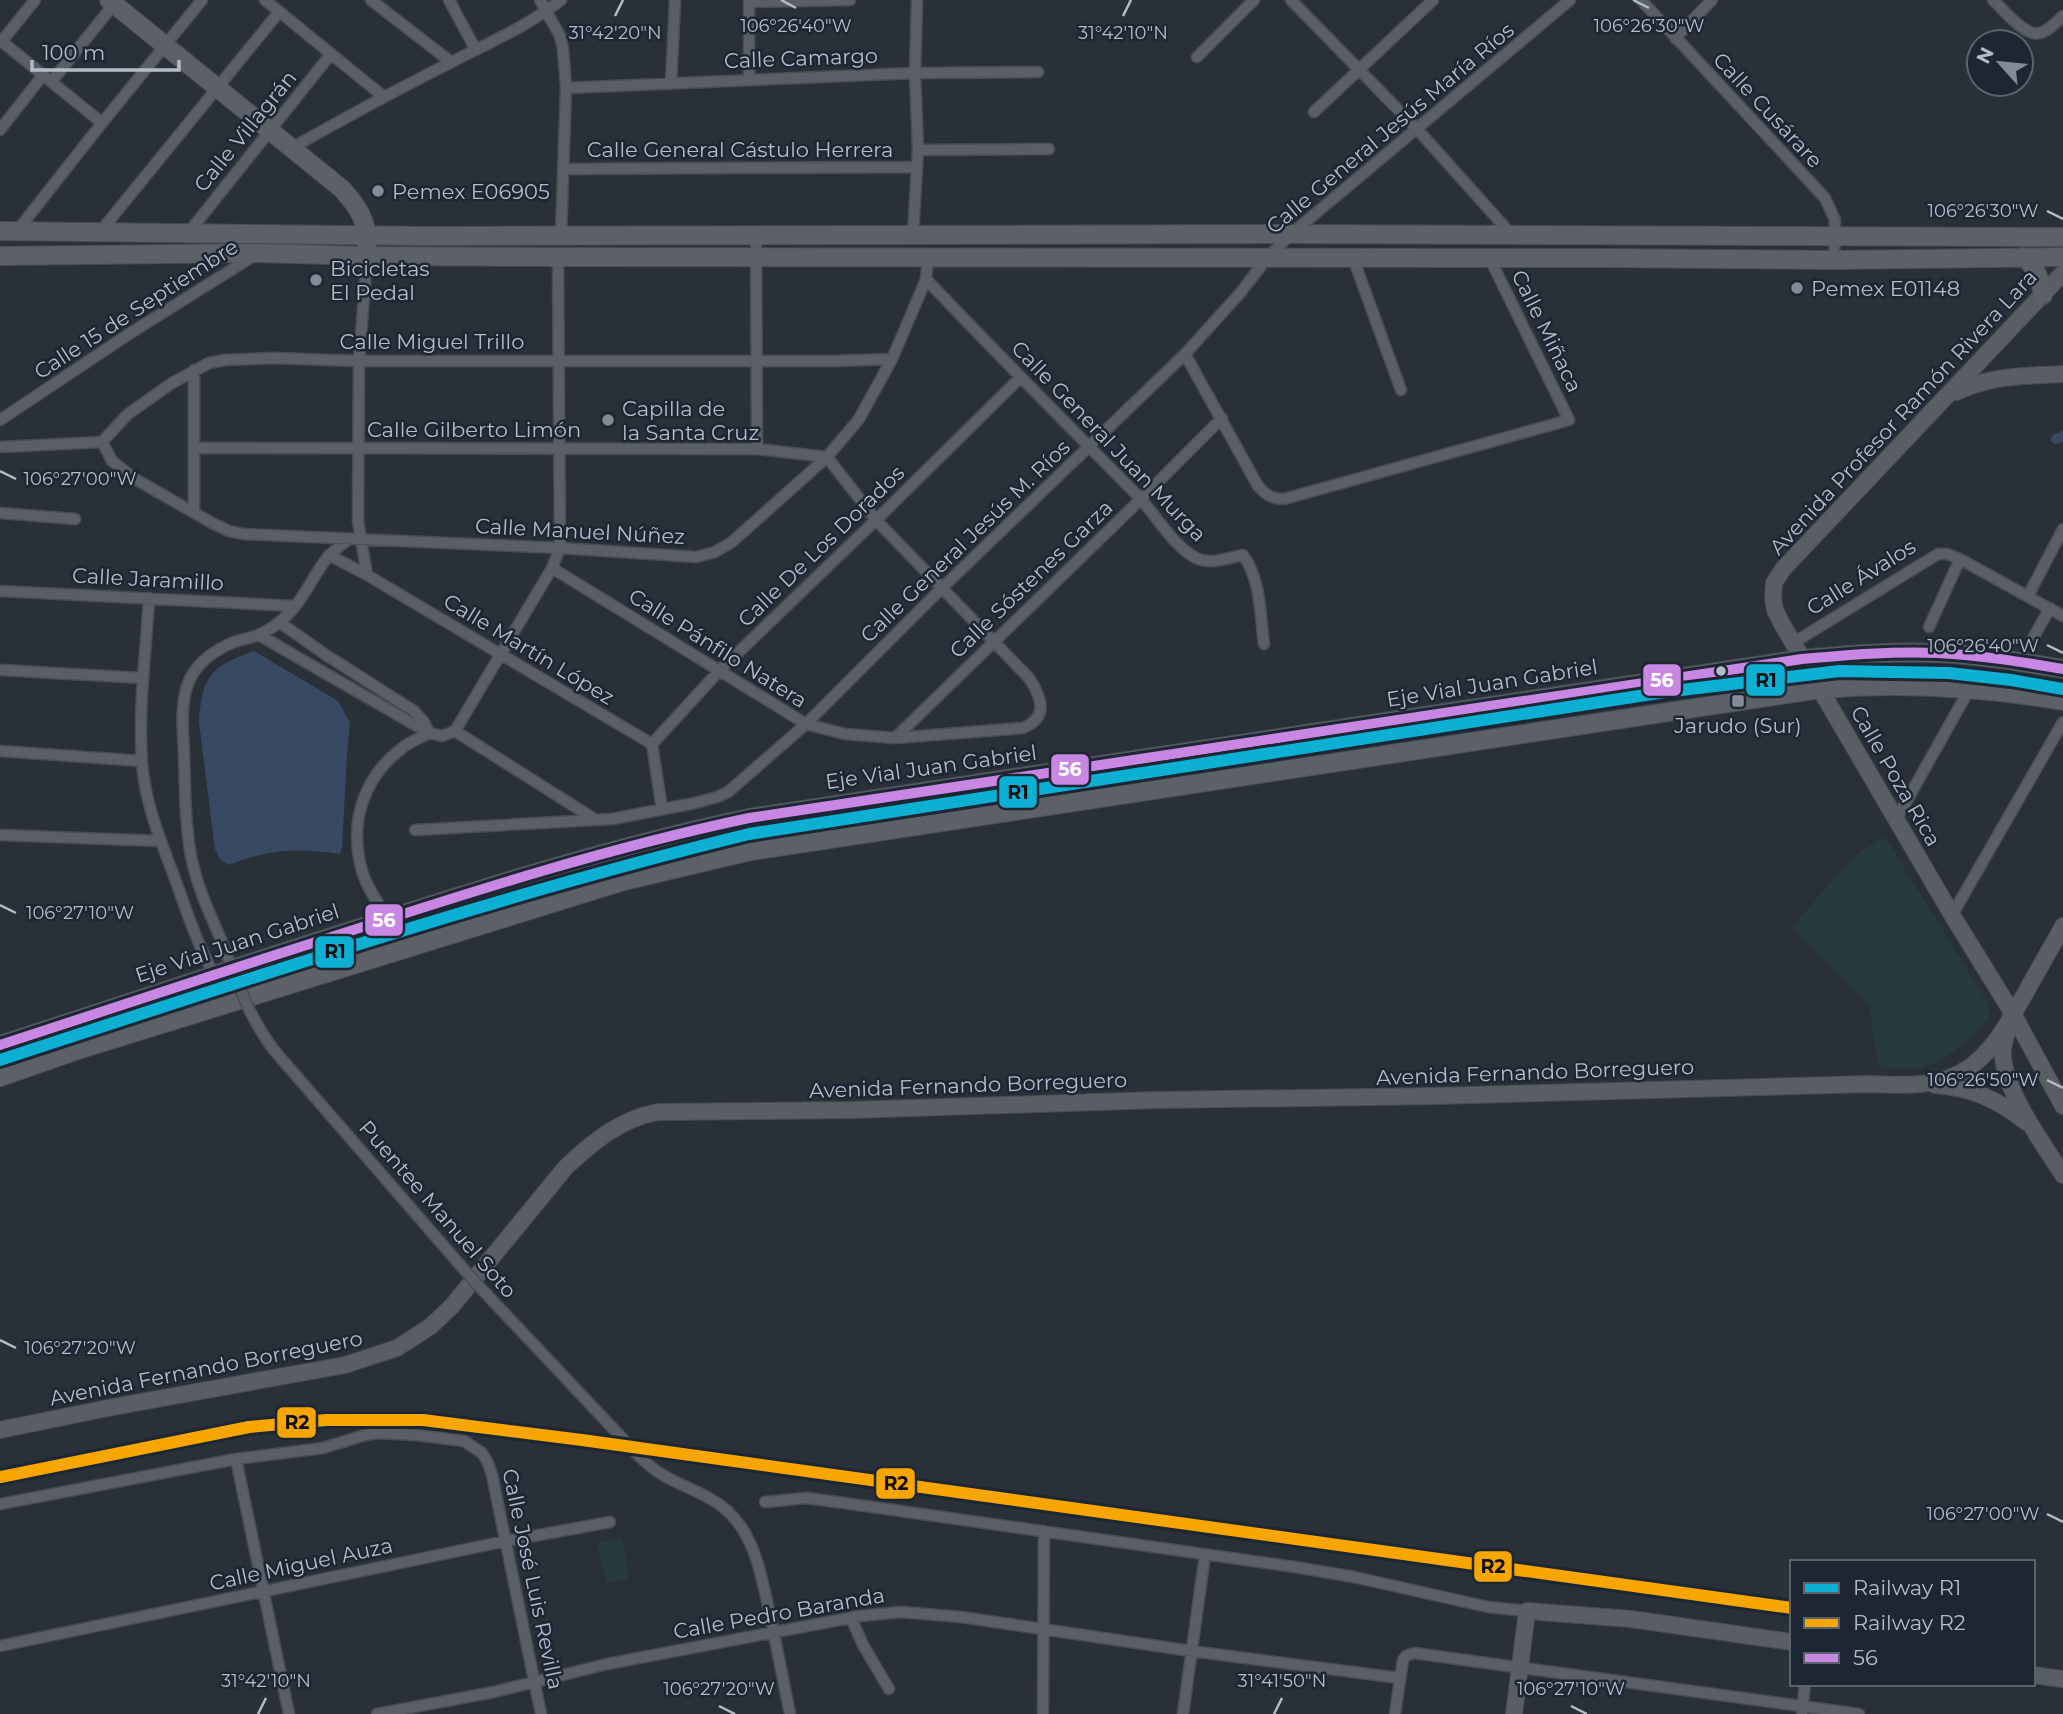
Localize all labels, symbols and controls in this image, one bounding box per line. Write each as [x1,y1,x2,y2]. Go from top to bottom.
text: 106°26'40"W [740,15,852,37]
text: 106°26'30"W [1594,15,1704,37]
street label: Calle General Jesús María Ríos [1261,17,1519,239]
text: 31°42'20"N [568,22,662,44]
text: 31°42'10"N [1078,22,1168,44]
scale bar [32,28,178,72]
north arrow [1965,28,2035,98]
text: 100 m [42,40,105,65]
street label: Calle Camargo [724,43,878,73]
text: N [1972,43,1999,68]
street label: Calle Cusárare [1708,47,1828,173]
street label: Calle Villagrán [188,65,302,197]
street label: Calle General Cástulo Herrera [587,137,893,162]
place label: Pemex E06905 [392,179,550,204]
marker: Pemex E06905 [370,183,386,199]
text: 106°26'30"W [1928,200,2038,222]
street label: Calle 15 de Septiembre [29,234,243,384]
place label: Bicicletas El Pedal [330,256,430,305]
street label: Avenida Profesor Ramón Rivera Lara [1764,264,2042,560]
street label: Calle Miñaca [1507,266,1587,396]
marker: Bicicletas El Pedal [308,272,324,288]
place label: Pemex E01148 [1811,276,1960,301]
marker: Pemex E01148 [1789,280,1805,296]
street label: Calle Miguel Trillo [340,329,524,354]
street label: Calle General Juan Murga [1006,335,1212,547]
place label: Capilla de la Santa Cruz [622,396,759,445]
marker: Capilla de la Santa Cruz [600,412,616,428]
street label: Calle Gilberto Limón [367,417,581,442]
street label: Calle General Jesús M. Ríos [855,434,1075,648]
street label: Calle De Los Dorados [733,460,909,632]
text: 106°27'00"W [24,468,136,490]
street label: Calle Sóstenes Garza [944,495,1118,663]
street label: Calle Manuel Núñez [475,513,685,549]
street label: Calle Ávalos [1802,534,1920,620]
street label: Calle Jaramillo [72,563,224,595]
street label: Calle Pánfilo Natera [624,583,812,713]
street label: Calle Martín López [439,588,619,710]
text: 106°26'40"W [1927,635,2039,657]
street label: Eje Vial Juan Gabriel [1385,654,1599,712]
line badge: 56 [1642,663,1682,697]
line badge: R1 [1745,663,1786,697]
unlabelled marker [1714,664,1728,678]
text: 56 [1650,669,1674,692]
text: R1 [1755,669,1777,692]
marker: Jarudo (Sur) [1730,693,1746,709]
street label: Calle Poza Rica [1846,701,1946,851]
place label: Jarudo (Sur) [1673,713,1802,738]
street label: Eje Vial Juan Gabriel [824,740,1038,794]
line badge: 56 [1050,753,1090,786]
text: 56 [1058,758,1082,781]
line badge: R1 [998,775,1038,809]
text: R1 [1007,781,1029,804]
street label: Eje Vial Juan Gabriel [132,898,342,988]
text: 106°27'10"W [26,902,134,924]
line badge: 56 [364,903,404,937]
text: 56 [372,909,396,932]
line badge: R1 [314,935,355,969]
text: R1 [324,940,346,963]
street label: Avenida Fernando Borreguero [1375,1054,1695,1090]
street label: Avenida Fernando Borreguero [808,1067,1128,1103]
text: 106°26'50"W [1928,1069,2038,1091]
street label: Puentee Manuel Soto [354,1115,522,1303]
street label: Avenida Fernando Borreguero [47,1325,365,1411]
text: 106°27'20"W [24,1337,136,1359]
line badge: R2 [276,1406,317,1439]
text: R2 [284,1411,310,1434]
street label: Calle José Luis Revilla [497,1466,569,1692]
line badge: R2 [875,1467,916,1500]
text: R2 [883,1472,909,1495]
text: 106°27'00"W [1927,1503,2039,1525]
street label: Calle Miguel Auza [207,1532,395,1596]
line badge: R2 [1473,1550,1513,1583]
text: R2 [1480,1555,1506,1578]
legend [1790,1560,2035,1686]
text: Railway R1 [1853,1575,1961,1600]
street label: Calle Pedro Baranda [671,1582,887,1644]
text: Railway R2 [1853,1610,1966,1635]
text: 56 [1853,1645,1878,1670]
text: 31°42'10"N [221,1670,311,1692]
text: 31°41'50"N [1238,1670,1326,1692]
text: 106°27'20"W [663,1678,775,1700]
text: 106°27'10"W [1517,1678,1625,1700]

